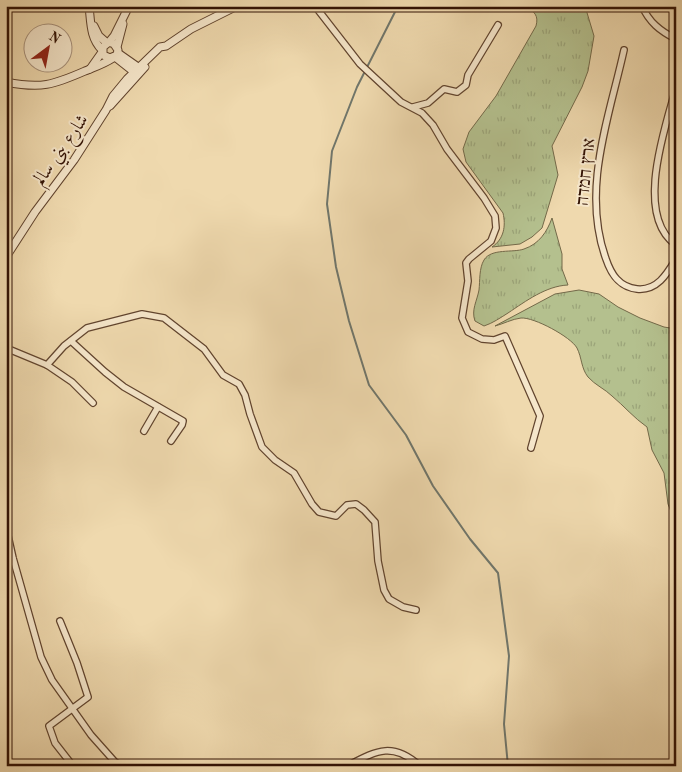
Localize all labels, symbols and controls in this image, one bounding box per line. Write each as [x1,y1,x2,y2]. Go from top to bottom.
north arrow [22,22,72,72]
text: N [46,29,63,47]
street label: شارع بني سالم [30,111,97,192]
street label: ארץ חמדה [573,137,599,207]

